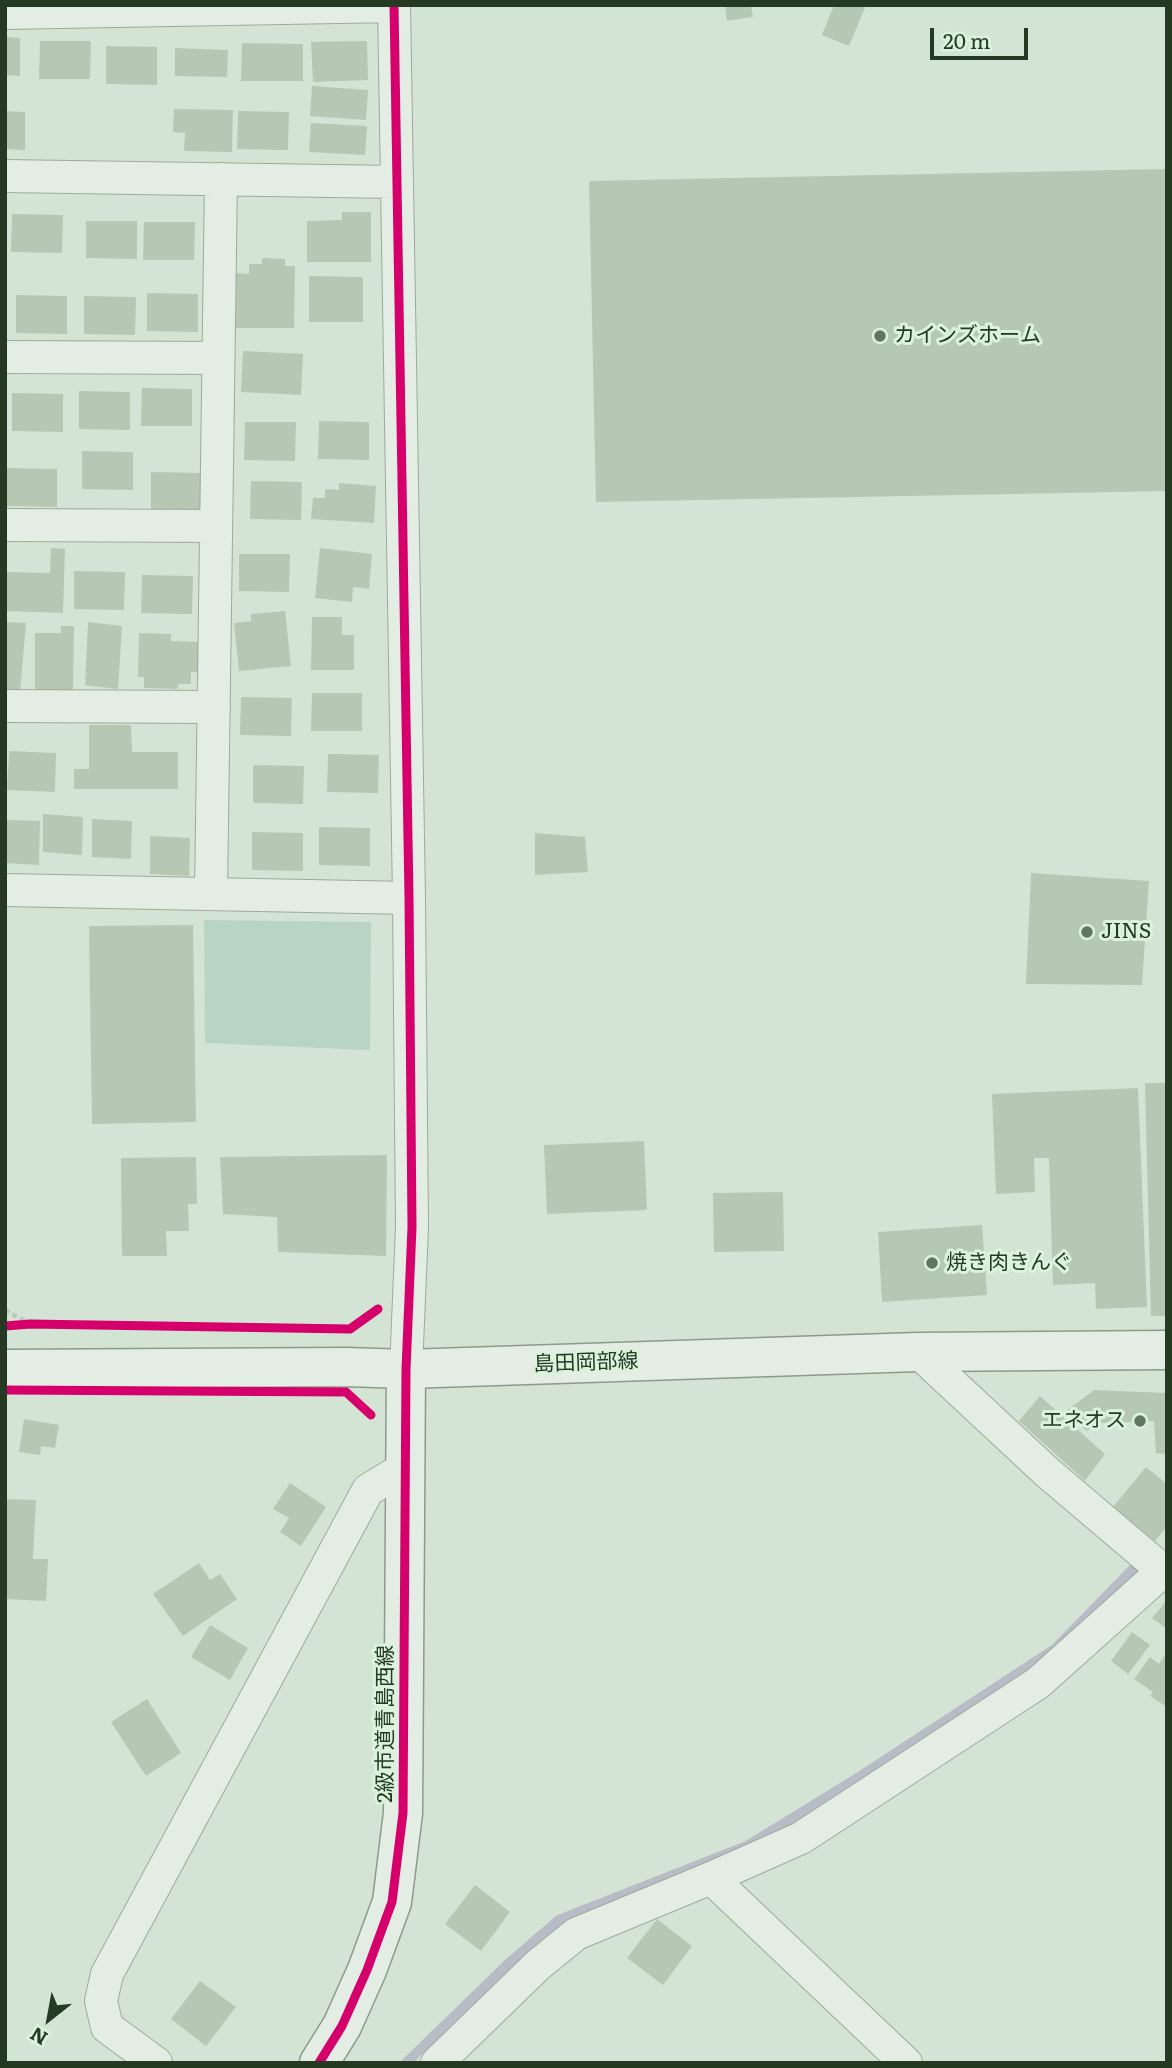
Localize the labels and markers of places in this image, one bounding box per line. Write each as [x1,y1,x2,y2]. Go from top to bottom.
place label: カインズホーム [894,323,1041,349]
marker: カインズホーム [872,328,888,344]
place label: JINS [1101,919,1151,945]
marker: JINS [1079,924,1095,940]
place label: 焼き肉きんぐ [946,1250,1072,1276]
marker: 焼き肉きんぐ [924,1255,940,1271]
place label: エネオス [1042,1408,1126,1434]
marker: エネオス [1132,1413,1148,1429]

